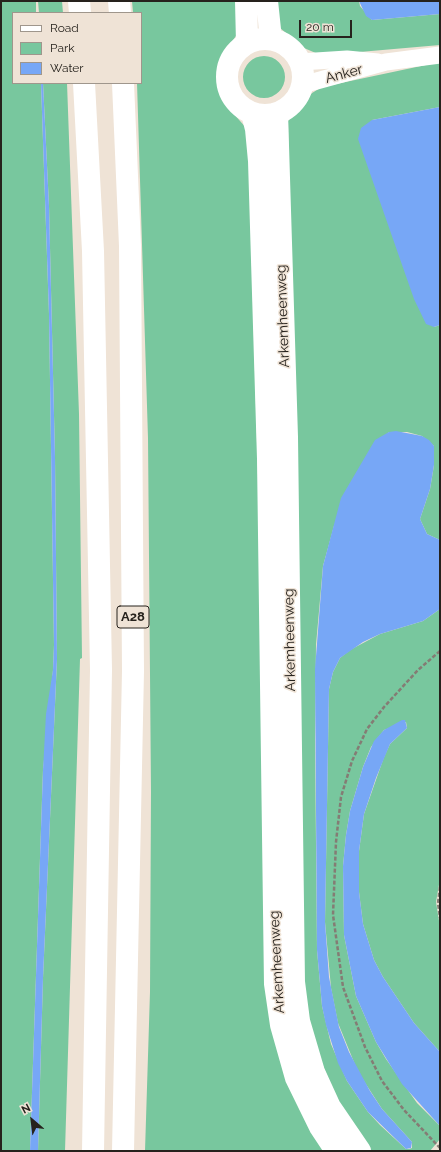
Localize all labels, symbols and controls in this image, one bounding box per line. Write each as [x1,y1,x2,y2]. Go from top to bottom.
legend [12,12,142,84]
scale bar [301,12,354,38]
text: 20 m [306,20,334,34]
text: Road [50,21,79,35]
text: Park [50,41,75,55]
text: Water [50,61,84,75]
street label: Anker [324,61,364,87]
street label: Arkemheenweg [273,264,293,368]
street label: Arkemheenweg [281,588,299,692]
road number: A28 [117,606,149,628]
street label: Arkemheenweg [266,910,288,1014]
north arrow [12,1100,52,1140]
text: N [19,1101,33,1117]

